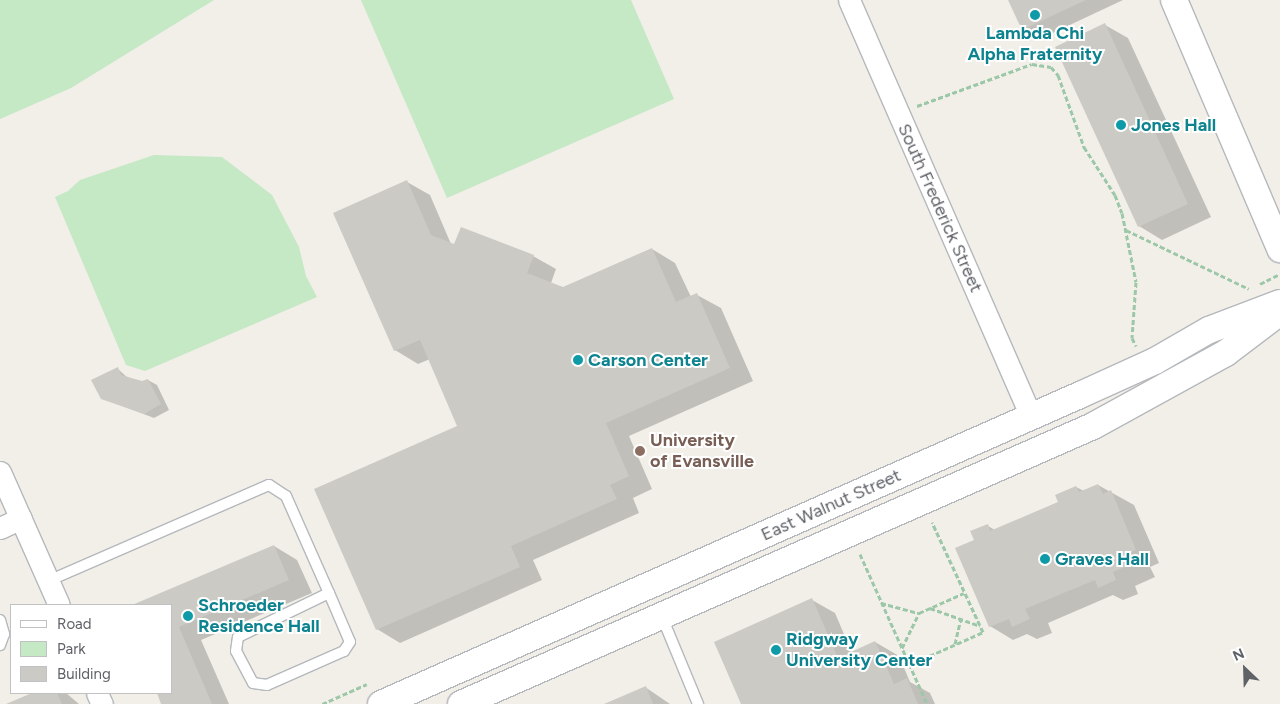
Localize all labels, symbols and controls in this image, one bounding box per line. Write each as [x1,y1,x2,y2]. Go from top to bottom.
marker: Lambda Chi Alpha Fraternity [1029,9,1041,21]
place label: Lambda Chi Alpha Fraternity [968,23,1102,66]
place label: Jones Hall [1131,114,1216,136]
marker: Jones Hall [1115,119,1127,131]
street label: South Frederick Street [893,120,987,296]
place label: Carson Center [588,349,708,371]
marker: Carson Center [572,354,584,366]
place label: University of Evansville [650,430,754,472]
marker: University of Evansville [634,445,646,457]
street label: East Walnut Street [758,464,904,546]
place label: Graves Hall [1055,548,1149,570]
marker: Graves Hall [1039,553,1051,565]
place label: Schroeder Residence Hall [198,595,320,638]
legend [10,604,172,694]
marker: Schroeder Residence Hall [182,610,194,622]
text: Road [57,615,92,633]
place label: Ridgway University Center [786,629,932,672]
text: Park [57,640,86,658]
marker: Ridgway University Center [770,644,782,656]
north arrow [1220,644,1270,694]
text: N [1230,645,1247,665]
text: Building [57,665,111,683]

